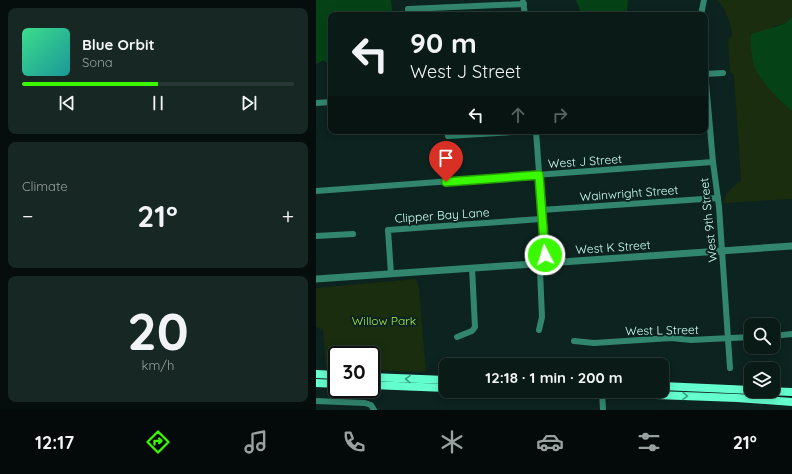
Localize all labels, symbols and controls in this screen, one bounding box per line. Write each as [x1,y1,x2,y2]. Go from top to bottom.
text: 90 m [410,25,477,60]
icon: left [344,28,396,80]
text: Blue Orbit [82,35,155,54]
text: Sona [82,54,113,70]
text: West J Street [410,60,521,83]
icon: previous [56,92,78,114]
icon: pause [147,92,169,114]
icon: next [238,92,260,114]
icon: left [465,104,487,126]
icon: ahead [507,104,529,126]
icon: right [549,104,571,126]
pin [429,141,463,182]
icon: arrive [435,147,457,169]
street label: West J Street [548,151,622,171]
street label: West 9th Street [696,177,720,263]
text: Climate [22,178,68,194]
street label: Wainwright Street [579,182,679,204]
text: 21° [137,197,178,235]
text: − [22,202,33,230]
text: + [282,202,294,230]
street label: Clipper Bay Lane [394,204,490,226]
position arrow [524,234,566,276]
street label: West K Street [575,237,651,257]
text: 20 [127,298,189,363]
park label: Willow Park [352,313,416,328]
map controls [744,318,780,398]
button: search [744,318,780,354]
street label: West L Street [625,322,699,338]
speed limit sign: 30 [328,346,380,398]
text: km/h [142,357,174,373]
button: layers [744,362,780,398]
text: 12:18 · 1 min · 200 m [485,368,623,387]
one-way arrow [405,374,411,383]
one-way arrow [682,392,688,400]
icon: directions [144,428,172,456]
icon: music [242,428,270,456]
icon: phone [340,428,368,456]
icon: climate [438,428,466,456]
icon: car [536,428,564,456]
icon: filters [635,428,663,456]
text: 12:17 [35,431,74,454]
text: 21° [733,431,757,454]

